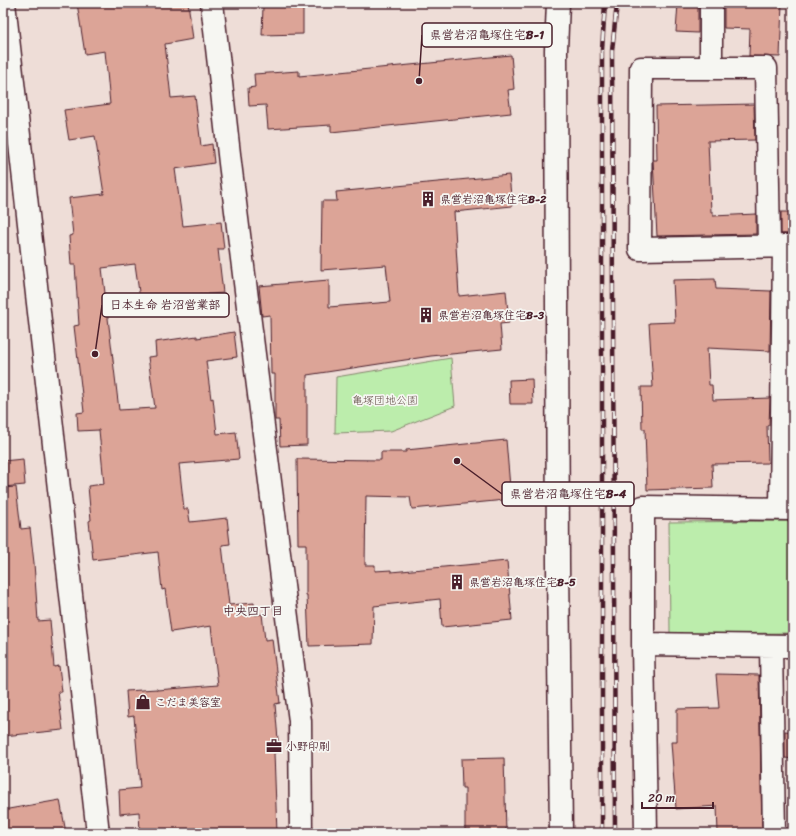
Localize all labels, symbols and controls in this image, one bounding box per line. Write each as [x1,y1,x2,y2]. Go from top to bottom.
callout: 県営岩沼亀塚住宅B-1 [422,23,552,47]
text: 県営岩沼亀塚住宅B-1 [430,24,544,46]
building icon: 県営岩沼亀塚住宅B-2 [419,190,437,208]
place label: 県営岩沼亀塚住宅B-2 [440,190,547,209]
callout: 日本生命 岩沼営業部 [102,293,229,317]
text: 日本生命 岩沼営業部 [109,294,221,316]
building icon: 県営岩沼亀塚住宅B-3 [417,306,435,324]
place label: 県営岩沼亀塚住宅B-3 [438,306,545,325]
park label: 亀塚団地公園 [352,391,418,410]
callout: 県営岩沼亀塚住宅B-4 [502,482,634,506]
text: 県営岩沼亀塚住宅B-4 [510,483,627,505]
building icon: 県営岩沼亀塚住宅B-5 [448,573,466,591]
place label: 県営岩沼亀塚住宅B-5 [469,573,576,592]
district label: 中央四丁目 [223,600,283,622]
shop icon: こだま美容室 [134,693,152,711]
place label: こだま美容室 [155,693,221,712]
office icon: 小野印刷 [265,737,283,755]
place label: 小野印刷 [286,737,330,756]
scale bar [642,784,713,810]
text: 20 m [648,787,675,809]

